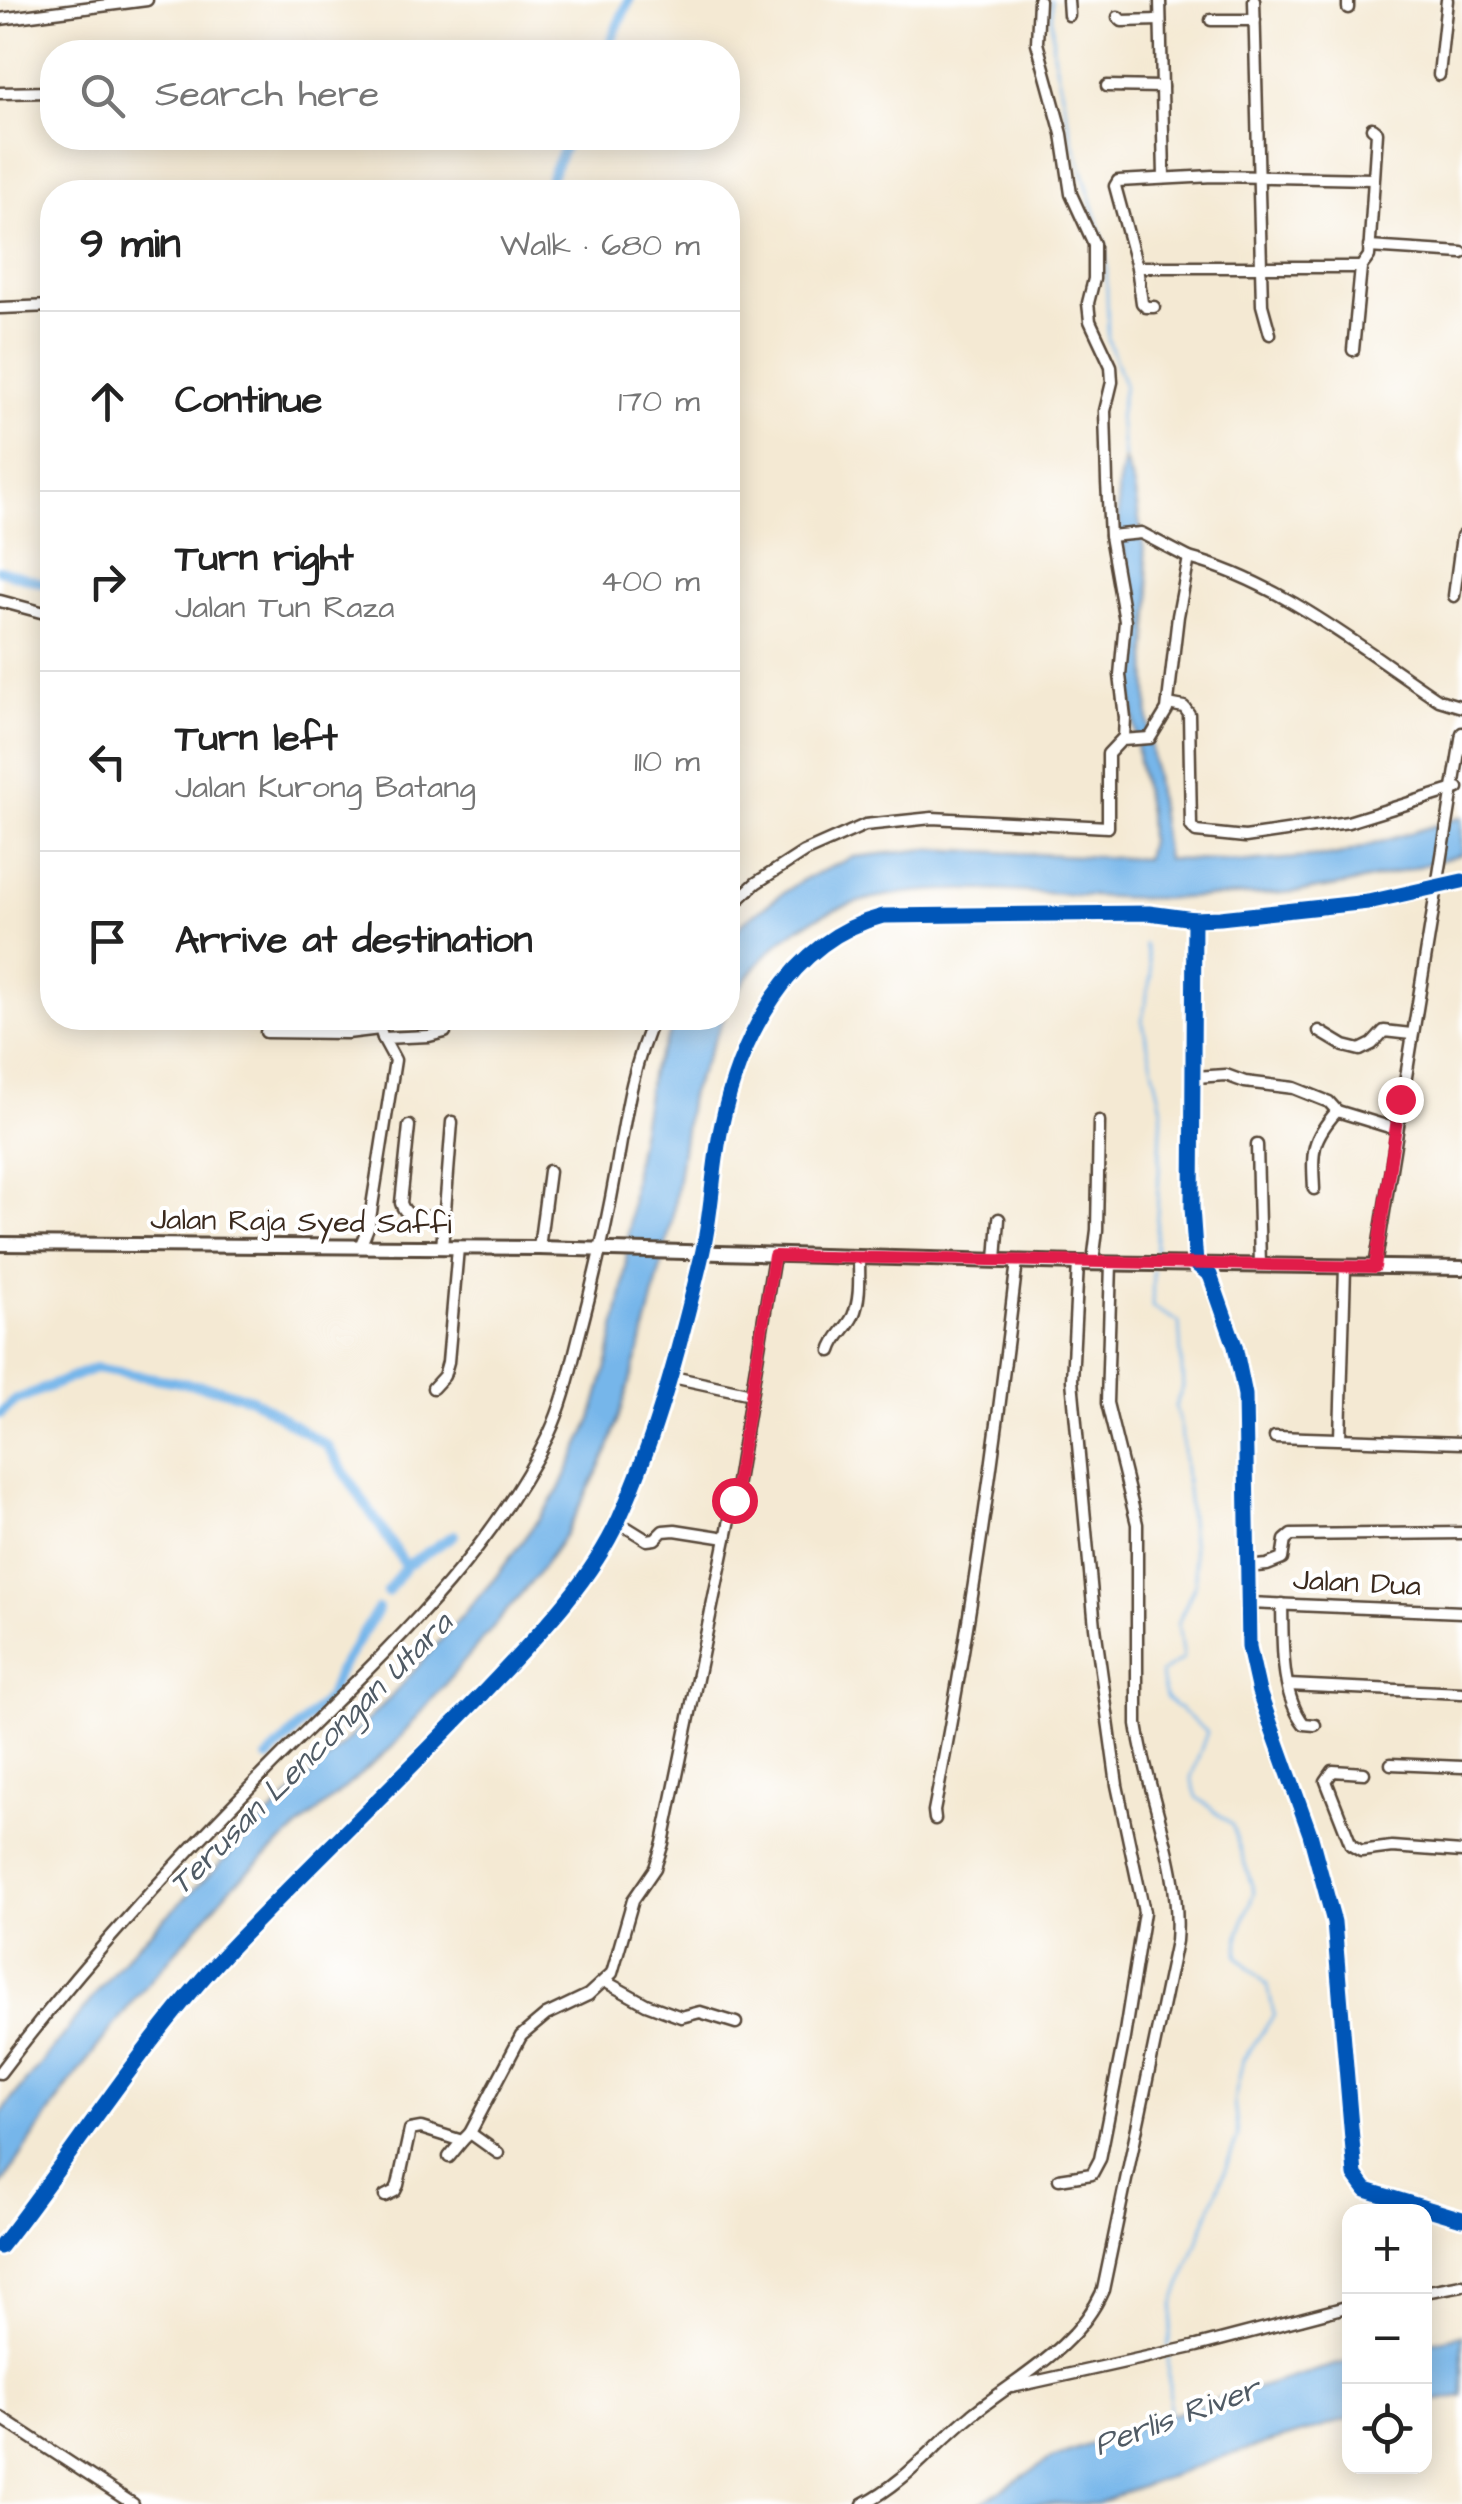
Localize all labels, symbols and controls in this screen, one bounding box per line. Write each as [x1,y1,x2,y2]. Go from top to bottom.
search box [40,40,740,150]
icon: search [75,68,130,123]
text: Search here [155,69,379,121]
text: 9 min [80,216,181,274]
text: Walk · 680 m [500,223,700,268]
icon: ahead [80,374,135,429]
text: Continue [175,375,322,427]
text: 170 m [618,379,700,424]
text: Turn right [175,533,354,585]
icon: right [80,554,135,609]
text: 400 m [600,559,700,604]
text: Jalan Tun Raza [175,585,395,630]
text: Turn left [175,713,338,765]
icon: left [80,734,135,789]
text: 110 m [634,739,700,784]
text: Jalan Kurong Batang [175,765,476,810]
icon: arrive [80,914,135,969]
text: Arrive at destination [175,915,532,967]
route end [1378,1077,1424,1123]
street label: Jalan Raja Syed Saffi [150,1198,453,1247]
route start [712,1478,758,1524]
street label: Jalan Dua [1292,1559,1422,1607]
water label: Terusan Lencongan Utara [159,1601,465,1907]
map controls [1342,2204,1432,2474]
button: + [1342,2204,1432,2294]
button: − [1342,2294,1432,2384]
water label: Perlis River [1088,2365,1269,2468]
button: locate [1342,2384,1432,2474]

